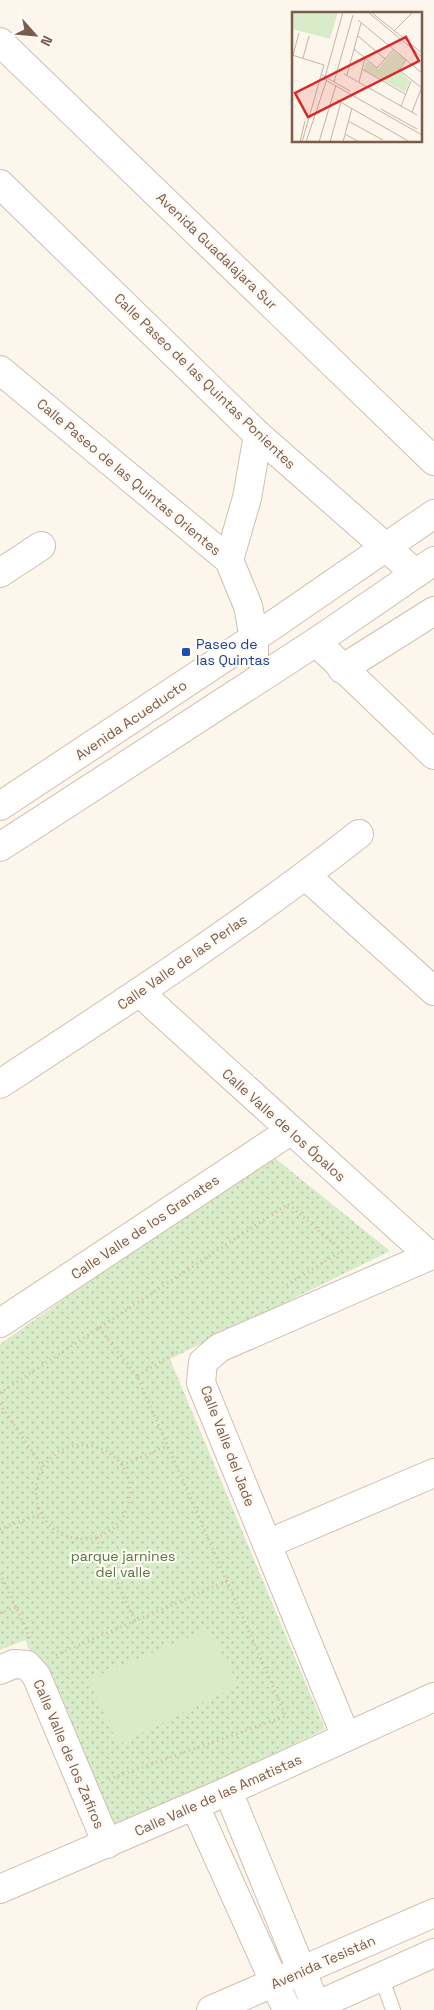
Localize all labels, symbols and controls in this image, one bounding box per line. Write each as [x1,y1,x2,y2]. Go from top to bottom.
north arrow [10,10,60,60]
inset map [292,12,422,142]
text: N [36,33,57,49]
street label: Avenida Guadalajara Sur [153,188,281,314]
street label: Calle Paseo de las Quintas Ponientes [110,289,300,473]
street label: Calle Paseo de las Quintas Orientes [33,395,225,559]
place label: Paseo de las Quintas [196,635,270,669]
marker: Paseo de las Quintas [180,646,192,658]
street label: Avenida Acueducto [72,676,190,764]
street label: Calle Valle de las Perlas [114,910,250,1014]
street label: Calle Valle de los Ópalos [218,1065,350,1185]
street label: Calle Valle de los Granates [67,1171,223,1283]
street label: Calle Valle del Jade [197,1383,259,1509]
park label: parque jarnines del valle [71,1547,175,1581]
street label: Calle Valle de los Zafiros [29,1677,109,1831]
street label: Calle Valle de las Amatistas [132,1750,304,1840]
street label: Avenida Tesistán [268,1931,378,1993]

